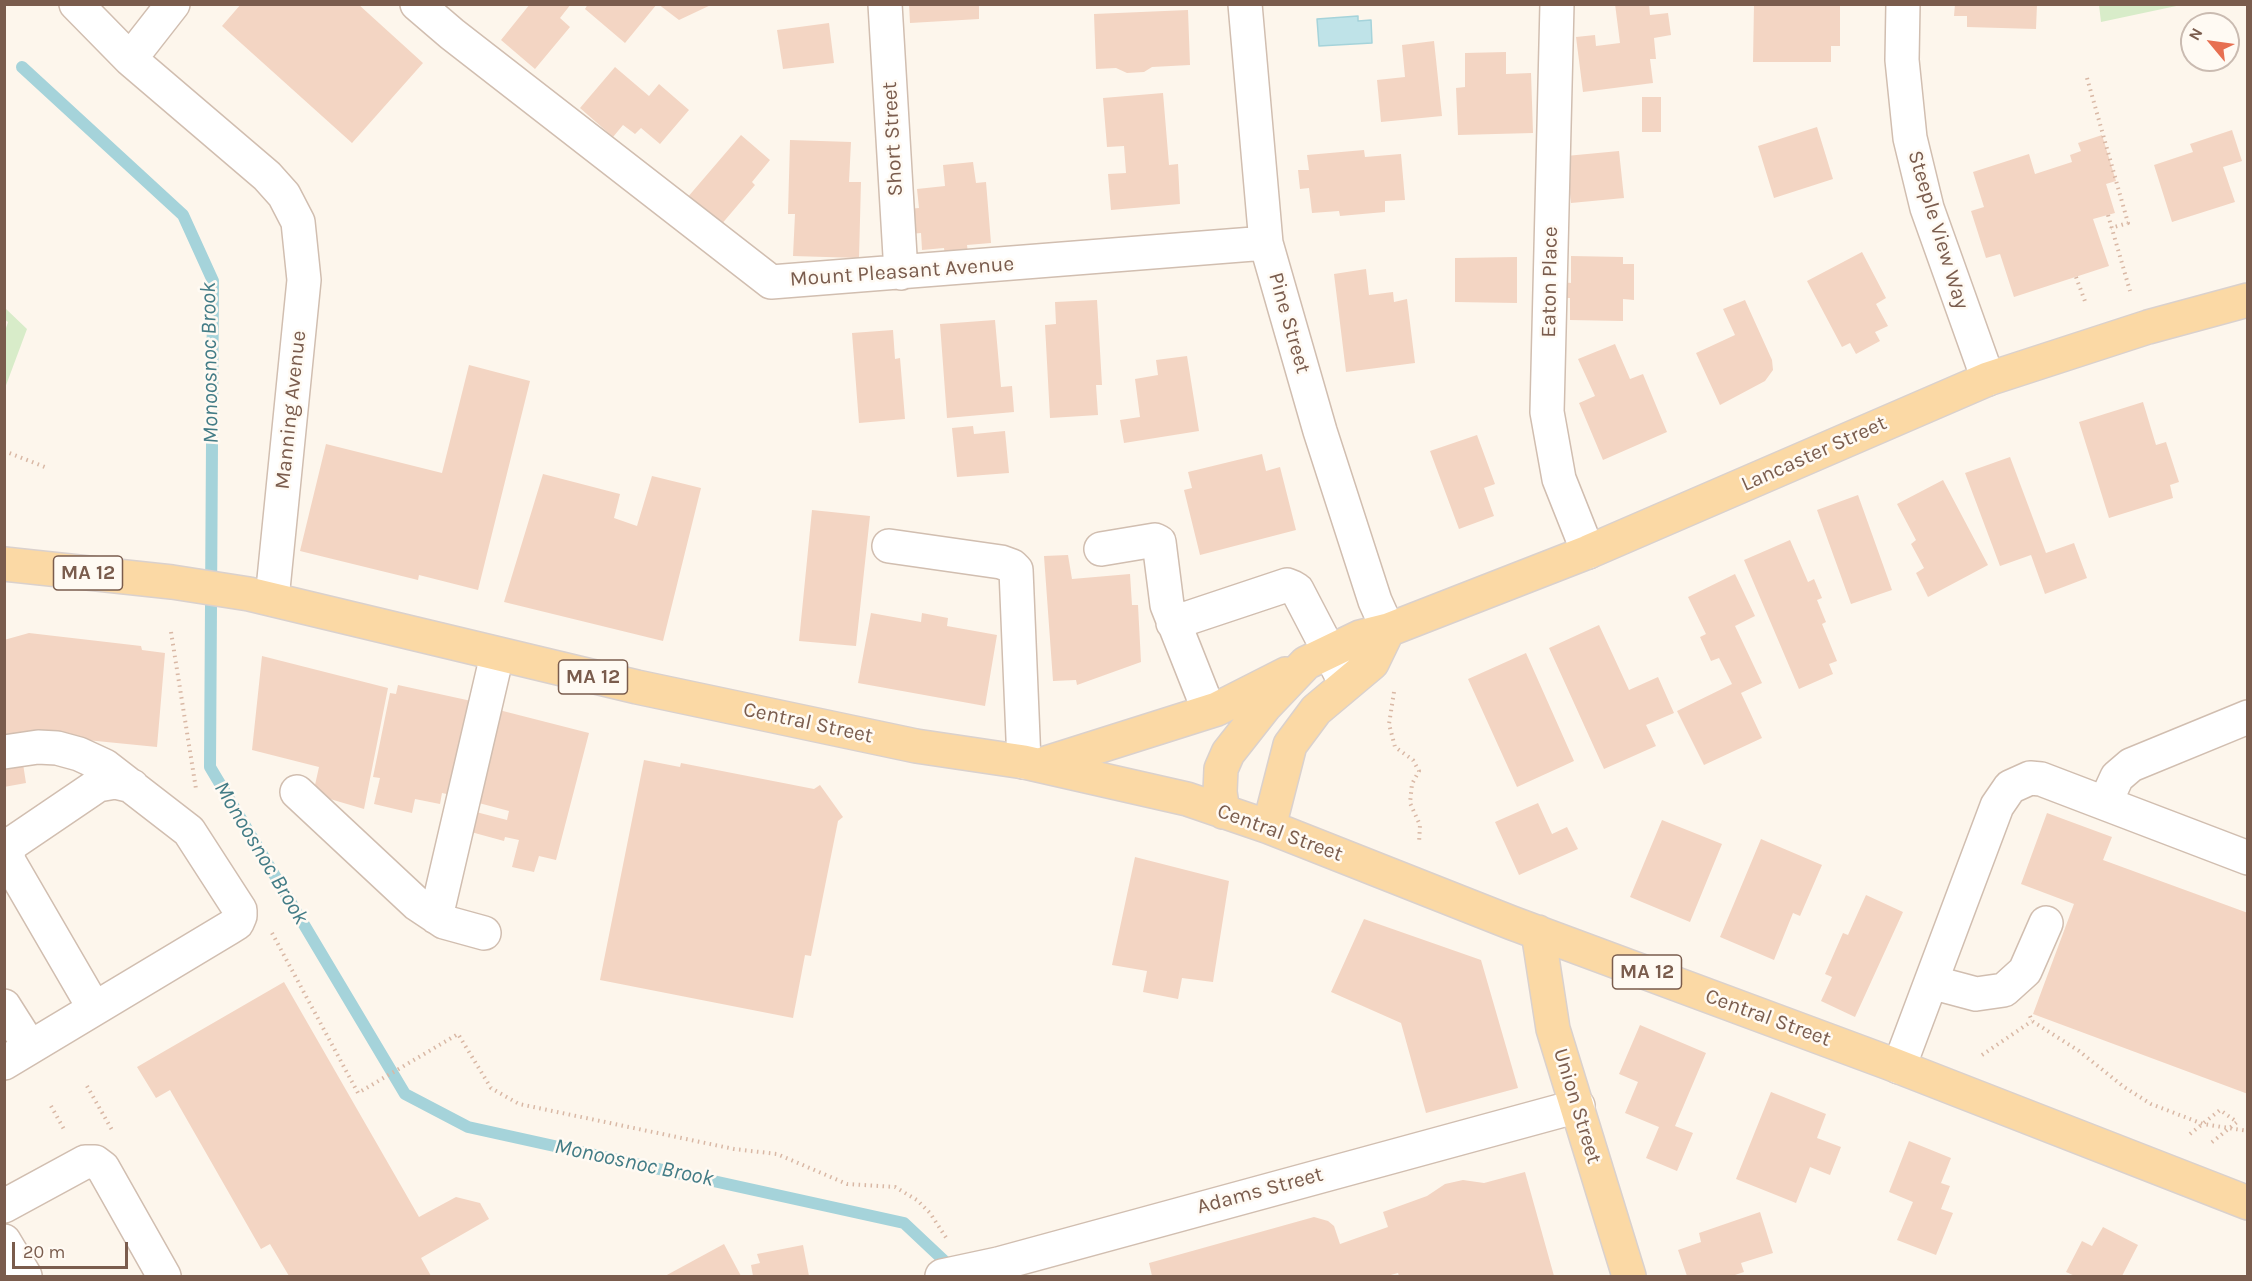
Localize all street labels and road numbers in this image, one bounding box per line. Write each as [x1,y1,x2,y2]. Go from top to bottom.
street label: Short Street [877,81,909,197]
street label: Steeple View Way [1902,148,1974,312]
street label: Eaton Place [1536,226,1564,338]
street label: Mount Pleasant Avenue [789,252,1015,292]
street label: Pine Street [1263,270,1315,376]
street label: Manning Avenue [270,329,312,491]
street label: Lancaster Street [1737,411,1891,497]
road number: MA 12 [54,556,122,590]
road number: MA 12 [558,660,628,694]
street label: Central Street [741,697,875,749]
street label: Central Street [1214,799,1346,867]
road number: MA 12 [1612,955,1682,989]
street label: Central Street [1702,984,1834,1052]
street label: Union Street [1547,1045,1607,1167]
street label: Adams Street [1194,1162,1326,1220]

